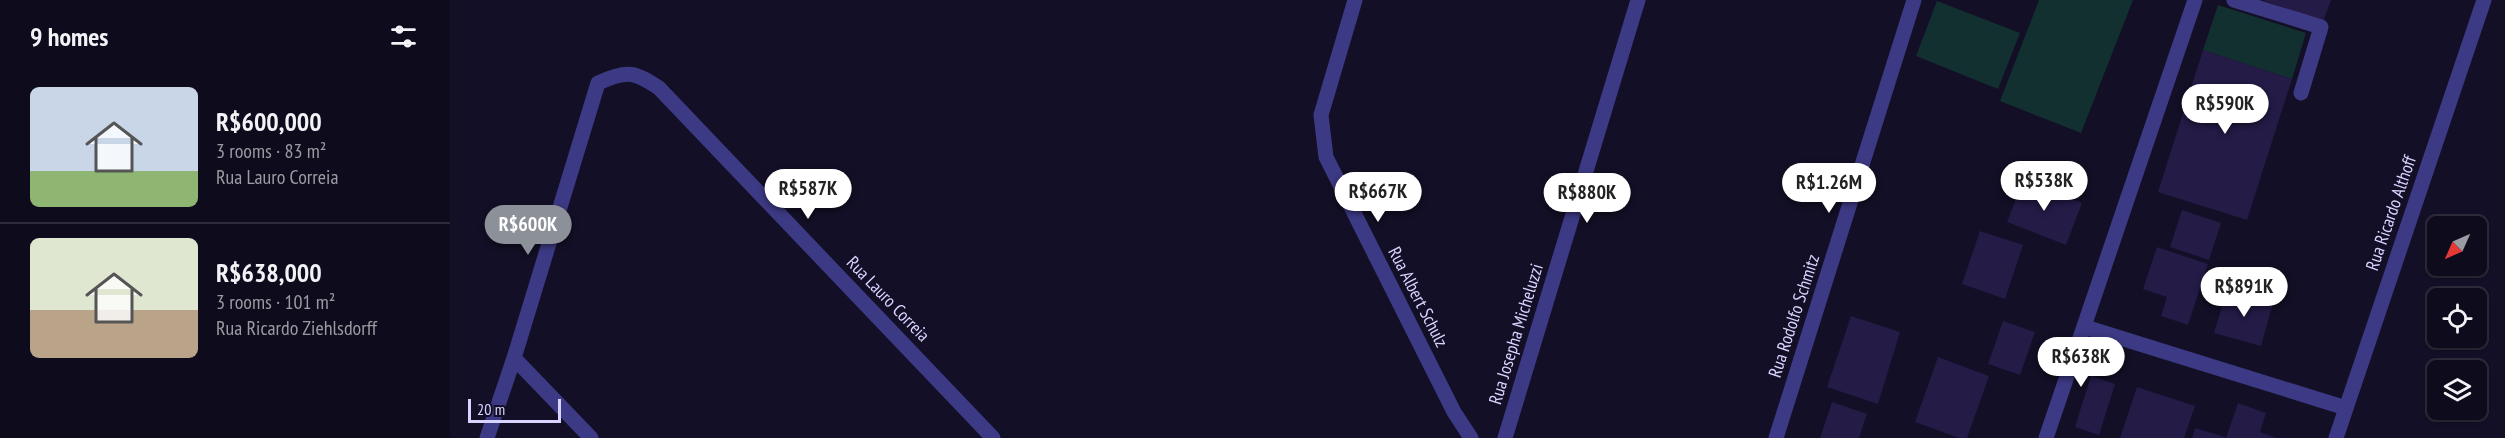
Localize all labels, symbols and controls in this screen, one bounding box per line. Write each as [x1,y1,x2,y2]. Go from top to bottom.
text: 9 homes [30,20,108,53]
icon: filters [387,20,420,53]
pin: R$590K [2176,84,2274,135]
text: R$590K [2196,90,2254,116]
text: R$600,000 [216,105,322,138]
icon: home [78,111,150,183]
text: 3 rooms · 83 m² [216,138,326,164]
street label: Rua Ricardo Althoff [2360,151,2421,273]
pin: R$538K [1995,161,2093,212]
pin: R$1.26M [1774,163,1884,214]
text: Rua Lauro Correia [216,164,338,190]
text: R$538K [2015,167,2073,193]
pin: R$587K [759,169,857,220]
text: R$1.26M [1796,169,1862,195]
pin: R$667K [1329,172,1427,223]
pin: R$880K [1538,173,1636,224]
text: R$587K [779,175,837,201]
text: R$667K [1349,178,1407,204]
text: R$880K [1558,179,1616,205]
pin: R$600K [479,205,577,256]
text: R$600K [499,211,557,237]
north arrow [2427,216,2487,276]
map controls [2427,216,2487,420]
street label: Rua Albert Schulz [1383,243,1454,351]
street label: Rua Lauro Correia [842,251,935,346]
street label: Rua Rodolfo Schmitz [1763,251,1824,380]
text: R$638,000 [216,256,322,289]
street label: Rua Josepha Micheluzzi [1483,261,1548,407]
icon: home [78,262,150,334]
pin: R$891K [2195,267,2293,318]
text: R$891K [2215,273,2273,299]
button: locate [2427,288,2487,348]
text: 3 rooms · 101 m² [216,289,335,315]
text: Rua Ricardo Ziehlsdorff [216,315,377,341]
pin: R$638K [2032,337,2130,388]
text: R$638K [2052,343,2110,369]
button: layers [2427,360,2487,420]
scale bar [468,396,561,424]
text: 20 m [477,399,505,419]

